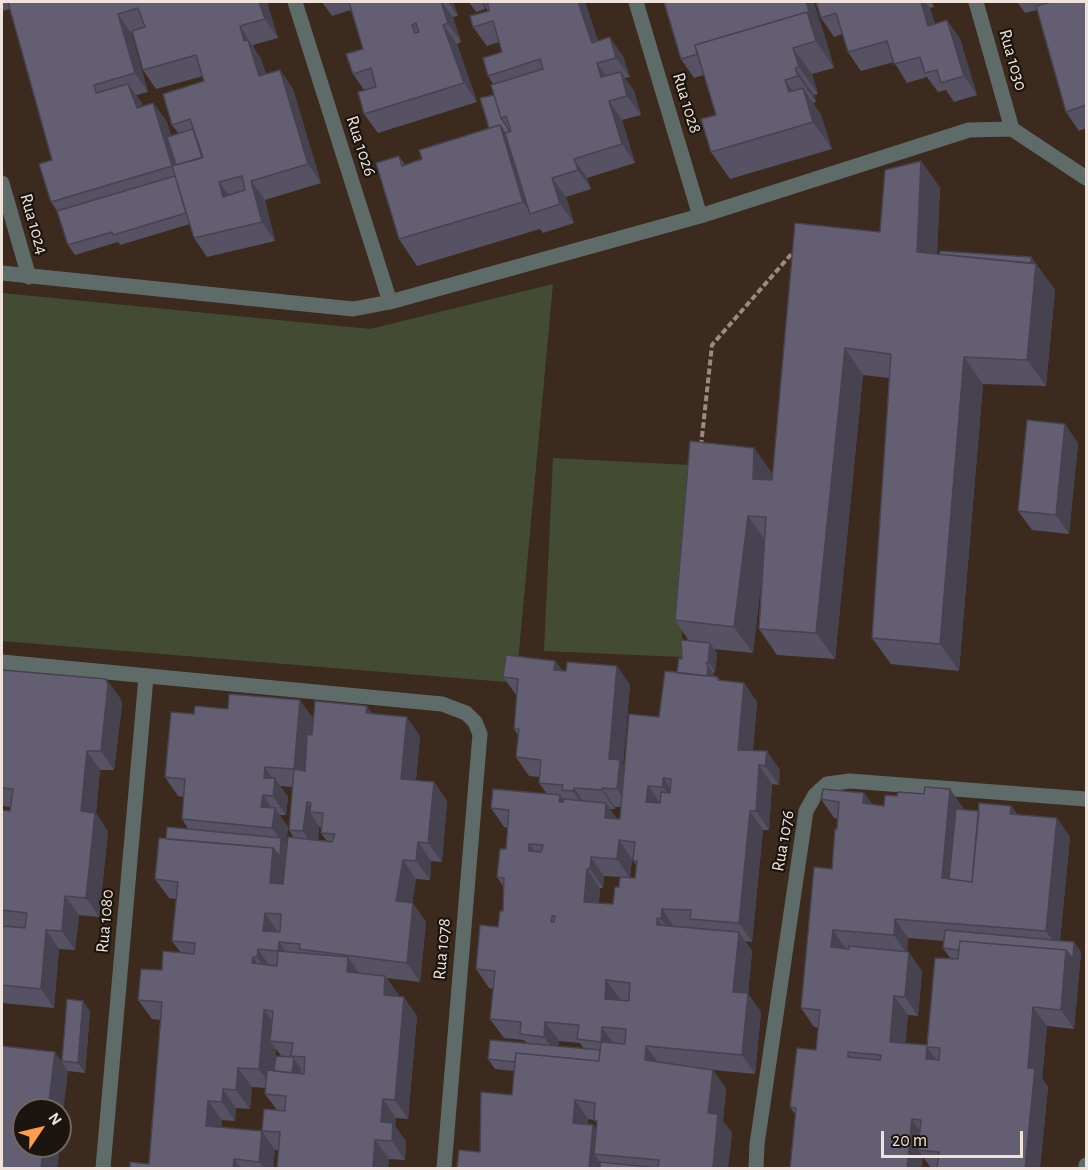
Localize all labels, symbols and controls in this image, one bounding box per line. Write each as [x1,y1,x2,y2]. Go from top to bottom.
street label: Rua 1030 [994,27,1032,93]
street label: Rua 1028 [668,70,706,136]
street label: Rua 1026 [341,113,381,179]
street label: Rua 1024 [15,191,53,257]
street label: Rua 1076 [767,809,799,873]
street label: Rua 1080 [91,888,119,954]
street label: Rua 1078 [429,917,455,981]
north arrow [12,1098,72,1158]
text: N [45,1110,65,1128]
scale bar [884,1119,1026,1157]
text: 20 m [892,1132,927,1150]

